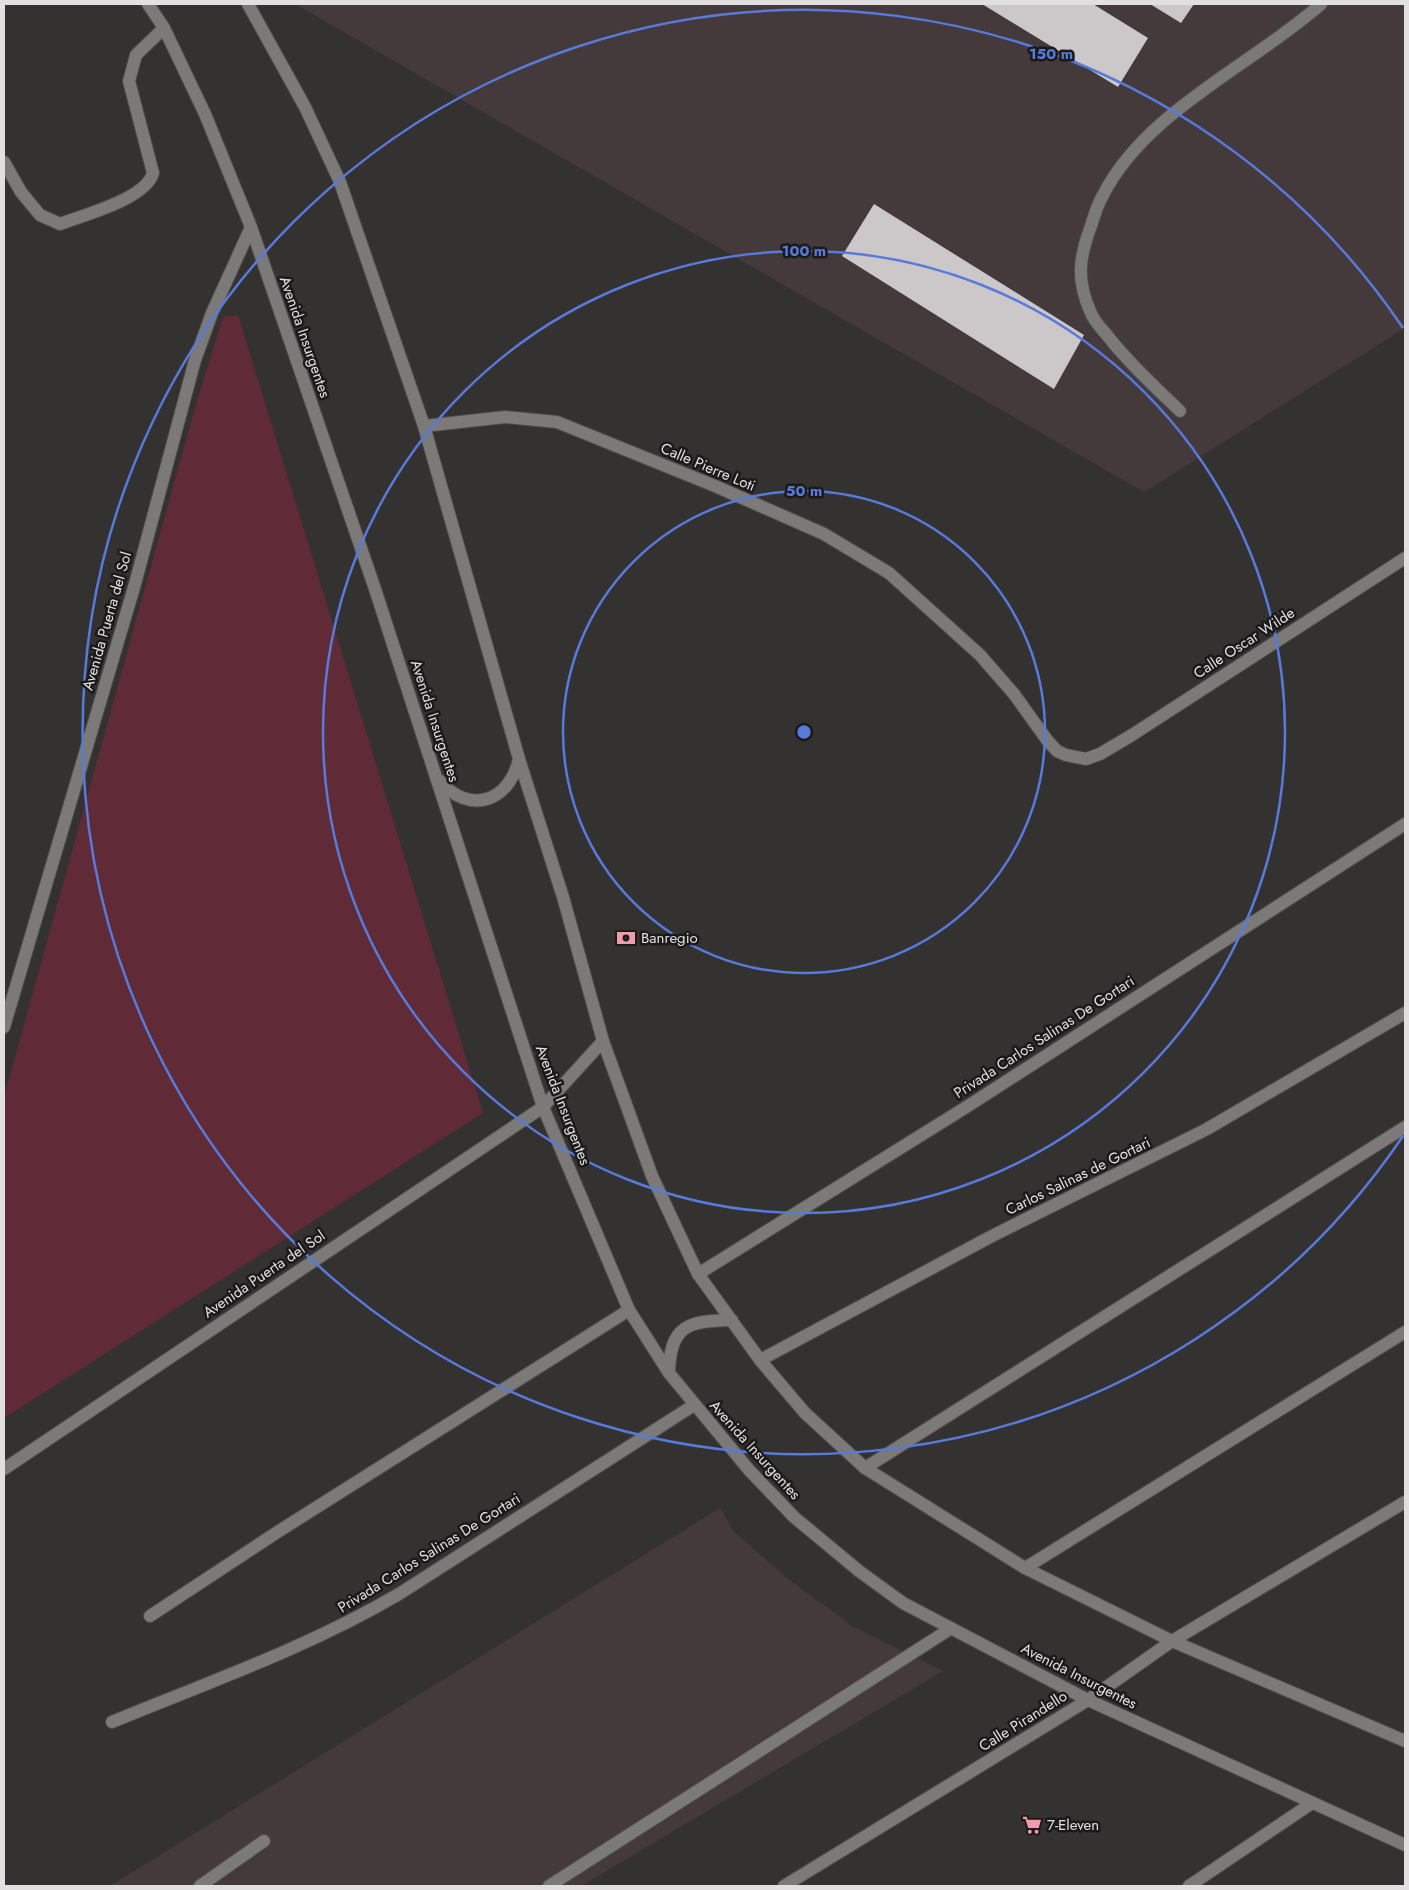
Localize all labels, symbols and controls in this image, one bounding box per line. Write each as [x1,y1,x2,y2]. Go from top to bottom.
text: 150 m [1029,43,1073,65]
text: 100 m [782,240,826,262]
street label: Avenida Insurgentes [274,273,336,401]
street label: Calle Pierre Loti [657,437,759,497]
text: 50 m [786,480,822,502]
street label: Avenida Puerta del Sol [77,549,137,693]
street label: Calle Oscar Wilde [1189,602,1299,684]
street label: Avenida Insurgentes [405,657,465,785]
centre of rings [795,723,813,741]
bank icon: Banregio [615,927,637,949]
place label: Banregio [641,927,698,949]
street label: Privada Carlos Salinas De Gortari [949,970,1139,1104]
street label: Avenida Insurgentes [530,1042,596,1168]
street label: Carlos Salinas de Gortari [1002,1131,1154,1221]
street label: Avenida Puerta del Sol [198,1225,330,1323]
street label: Avenida Insurgentes [704,1395,806,1505]
street label: Privada Carlos Salinas De Gortari [333,1488,525,1618]
street label: Avenida Insurgentes [1017,1637,1141,1715]
street label: Calle Pirandello [975,1685,1071,1757]
supermarket icon: 7-Eleven [1021,1814,1043,1836]
place label: 7-Eleven [1047,1814,1099,1836]

